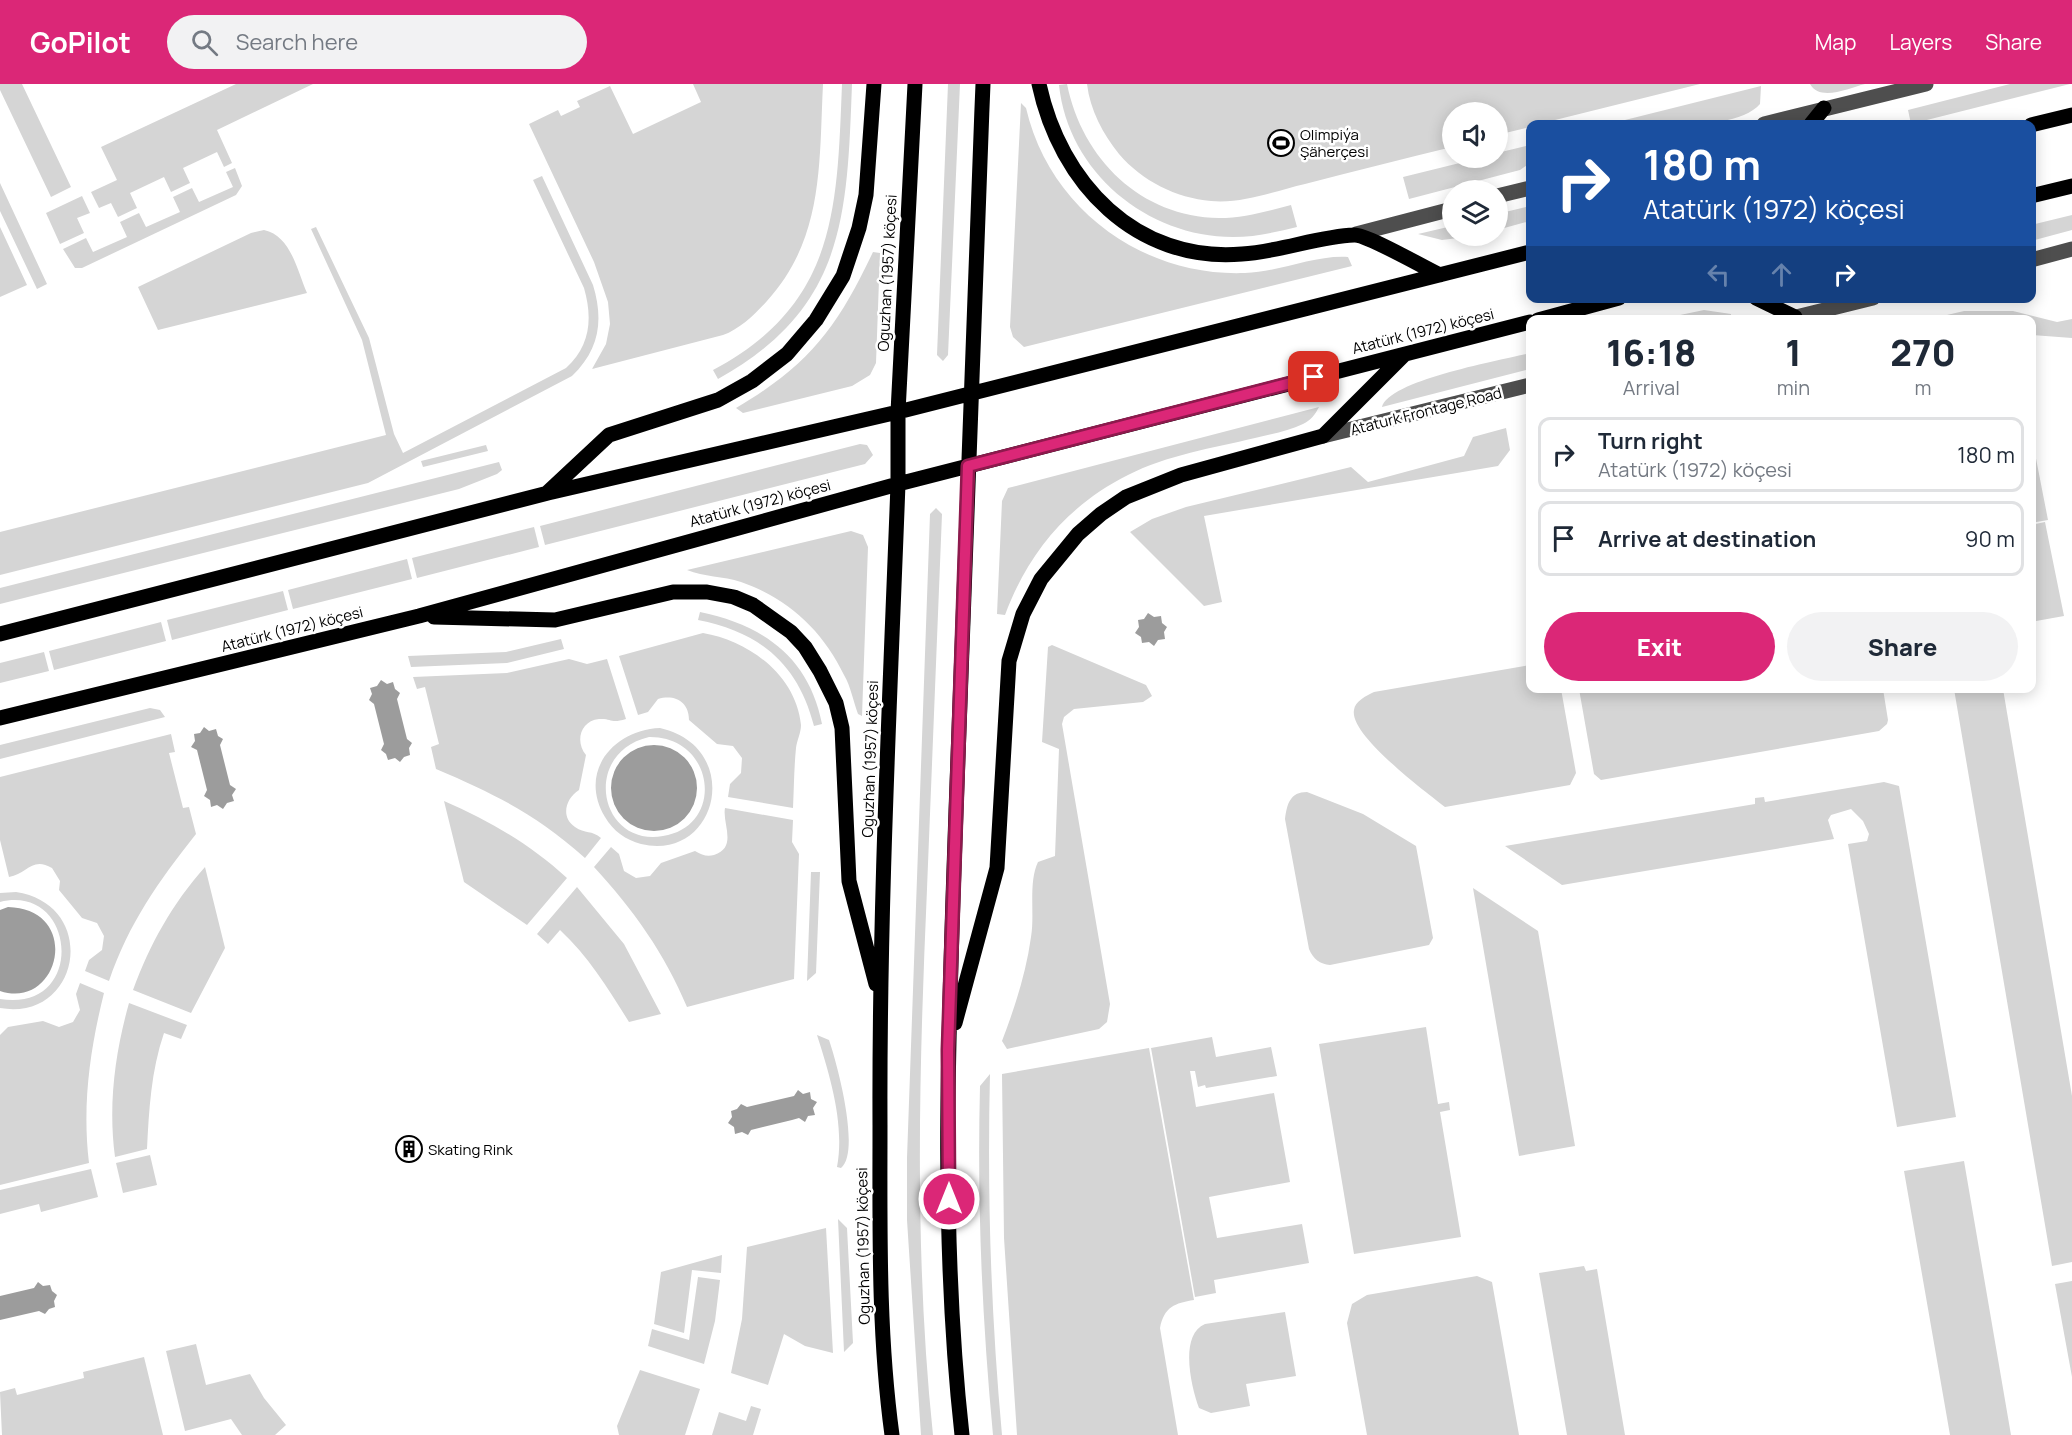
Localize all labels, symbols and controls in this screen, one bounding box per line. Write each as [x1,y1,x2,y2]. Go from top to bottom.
search box [167,15,587,69]
text: GoPilot [30,23,131,61]
icon: search [188,26,221,59]
text: Search here [236,27,358,57]
text: Map [1815,28,1856,56]
text: Layers [1889,28,1952,56]
text: Share [1985,28,2042,56]
map controls [1442,102,1508,246]
button: sound [1442,102,1508,168]
place label: Olimpiýa Şäherçesi [1300,124,1369,162]
sports icon: Olimpiýa Şäherçesi [1266,128,1296,158]
text: 180 m [1643,135,1761,193]
icon: right [1544,144,1622,222]
button: layers [1442,180,1508,246]
text: Atatürk (1972) köçesi [1643,190,1905,227]
street label: Oguzhan (1957) köçesi [872,194,902,352]
icon: left [1702,258,1735,291]
icon: ahead [1765,258,1798,291]
icon: right [1828,258,1861,291]
street label: Atatürk (1972) köçesi [1350,303,1496,359]
text: 16:18 [1606,328,1697,377]
text: 1 [1785,328,1802,377]
text: 270 [1890,328,1956,377]
pin [1288,351,1339,402]
icon: arrive [1297,360,1330,393]
text: Arrival [1623,374,1680,401]
text: min [1777,374,1810,401]
text: m [1915,374,1932,401]
street label: Ataturk Frontage Road [1348,382,1504,440]
text: Turn right [1598,426,1703,456]
icon: right [1547,438,1580,471]
text: 180 m [1957,440,2015,470]
text: Atatürk (1972) köçesi [1598,456,1792,483]
street label: Atatürk (1972) köçesi [687,474,833,532]
icon: arrive [1547,522,1580,555]
text: Arrive at destination [1598,524,1816,554]
text: 90 m [1965,524,2015,554]
street label: Atatürk (1972) köçesi [219,601,365,657]
button: Exit [1544,612,1775,681]
button: Share [1787,612,2018,681]
street label: Oguzhan (1957) köçesi [857,680,883,838]
building icon: Skating Rink [394,1134,424,1164]
place label: Skating Rink [428,1139,513,1160]
street label: Oguzhan (1957) köçesi [851,1167,875,1325]
position arrow [917,1167,981,1231]

